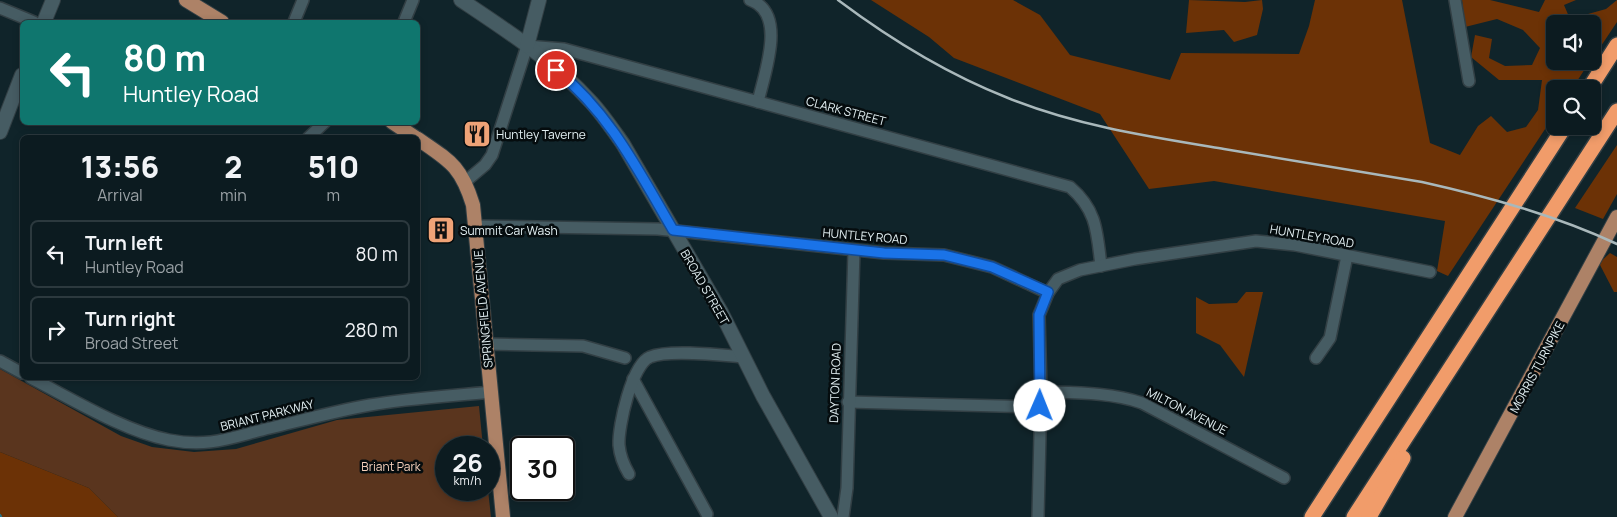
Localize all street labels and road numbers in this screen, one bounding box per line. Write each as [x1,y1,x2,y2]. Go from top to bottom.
street label: CLARK STREET [804,92,889,130]
street label: HUNTLEY ROAD [1269,220,1355,252]
street label: HUNTLEY ROAD [822,224,908,248]
street label: BROAD STREET [677,246,734,329]
street label: SPRINGFIELD AVENUE [469,249,497,369]
street label: MORRIS TURNPIKE [1506,318,1568,416]
street label: DAYTON ROAD [825,343,845,423]
street label: MILTON AVENUE [1144,383,1230,439]
street label: BRIANT PARKWAY [219,395,316,435]

